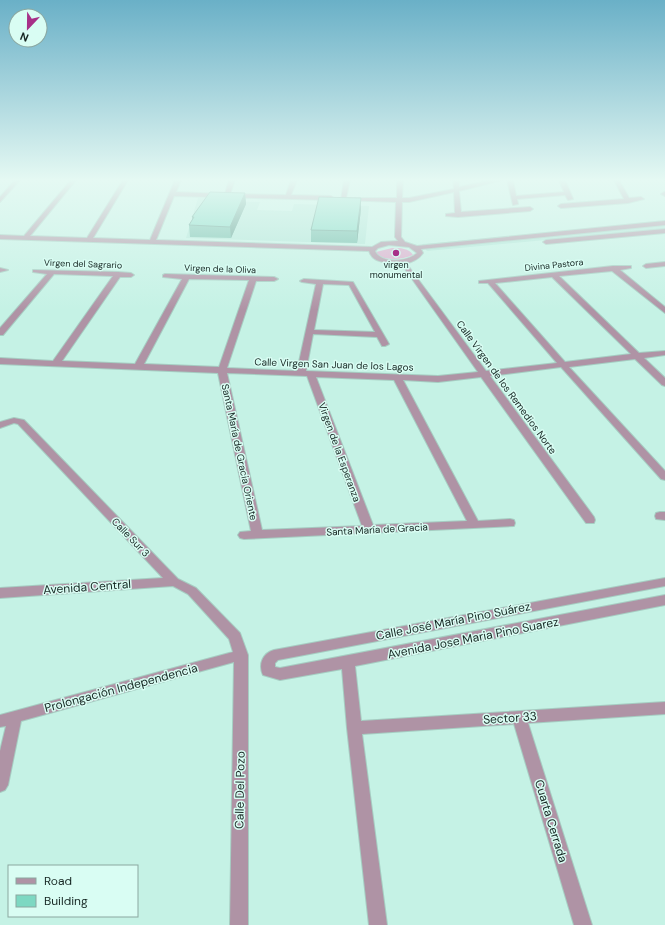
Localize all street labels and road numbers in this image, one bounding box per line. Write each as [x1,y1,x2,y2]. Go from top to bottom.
street label: Divina Pastora [524,256,584,274]
street label: Virgen del Sagrario [44,257,122,271]
street label: Virgen de la Oliva [184,262,256,276]
street label: Calle Virgen de los Remedios Norte [454,318,560,457]
street label: Calle Virgen San Juan de los Lagos [254,355,414,374]
street label: Santa María de Gracia Oriente [219,383,260,522]
street label: Virgen de la Esperanza [316,401,364,504]
street label: Calle Sur 3 [109,515,152,560]
street label: Santa María de Gracia [326,520,428,539]
street label: Avenida Central [43,576,131,598]
street label: Calle José María Pino Suárez [374,598,532,644]
street label: Avenida Jose Maria Pino Suarez [386,614,560,662]
street label: Prolongación Independencia [43,660,199,716]
street label: Sector 33 [483,708,537,728]
street label: Calle Del Pozo [231,751,249,829]
street label: Cuarta Cerrada [531,778,571,864]

